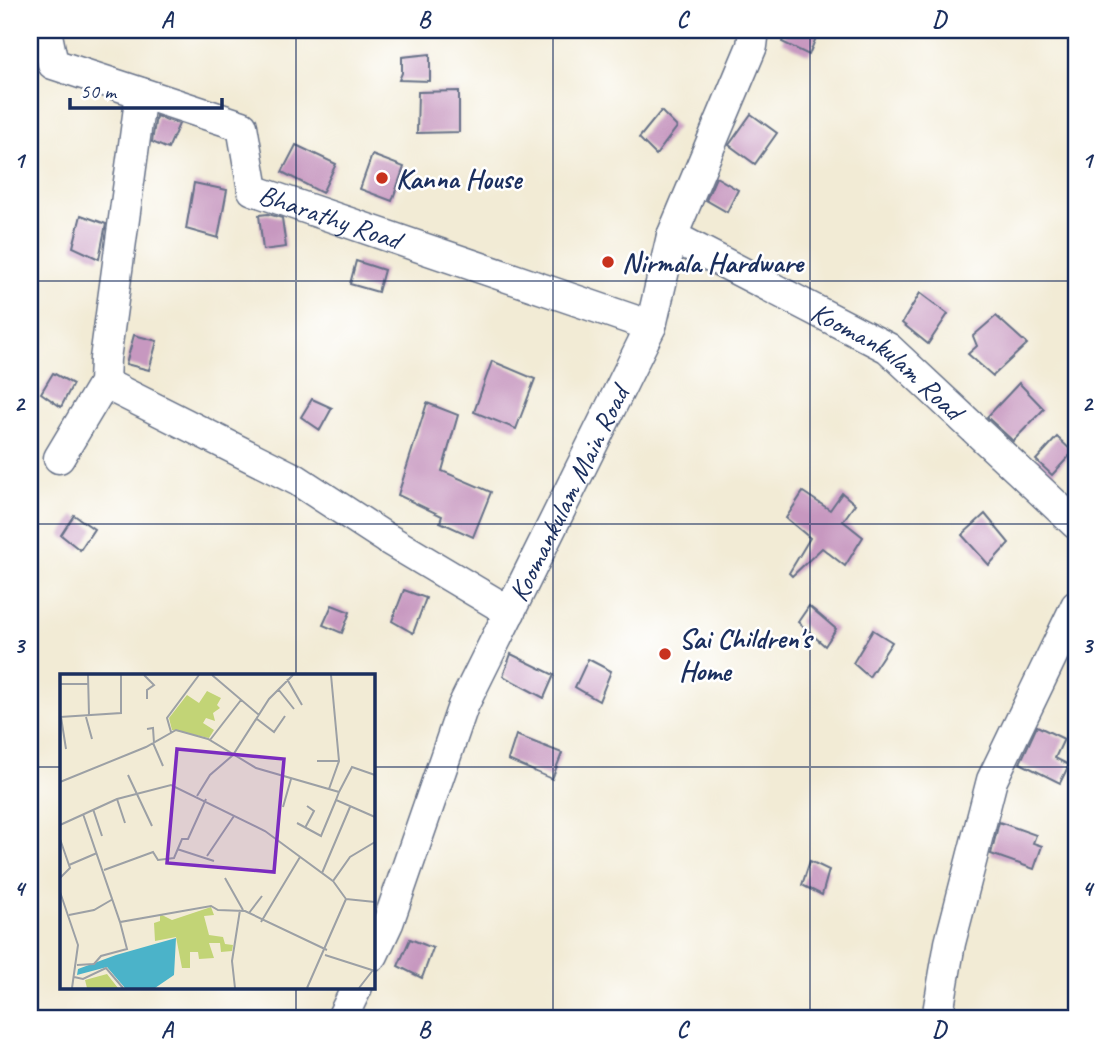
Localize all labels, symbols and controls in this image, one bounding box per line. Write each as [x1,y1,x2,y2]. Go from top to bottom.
text: A [161,5,175,34]
text: B [418,5,432,34]
text: C [677,5,691,34]
text: D [932,5,948,34]
scale bar [70,66,222,110]
text: 50 m [80,78,118,104]
text: 1 [14,146,27,175]
text: 1 [1082,146,1095,175]
place label: Kanna House [396,161,524,196]
marker: Kanna House [374,170,390,186]
street label: Bharathy Road [254,176,409,259]
place label: Nirmala Hardware [622,245,806,280]
marker: Nirmala Hardware [600,254,616,270]
street label: Koomankulam Road [805,294,973,430]
street label: Koomankulam Main Road [501,377,638,607]
text: 2 [14,389,27,418]
text: 2 [1082,389,1095,418]
place label: Sai Children's Home [679,621,815,688]
text: 3 [14,631,27,660]
text: 3 [1082,631,1095,660]
marker: Sai Children's Home [657,646,673,662]
inset map [60,674,374,988]
text: 4 [14,874,27,903]
text: 4 [1082,874,1095,903]
text: A [161,1015,175,1044]
text: B [418,1015,432,1044]
text: C [677,1015,691,1044]
text: D [932,1015,948,1044]

